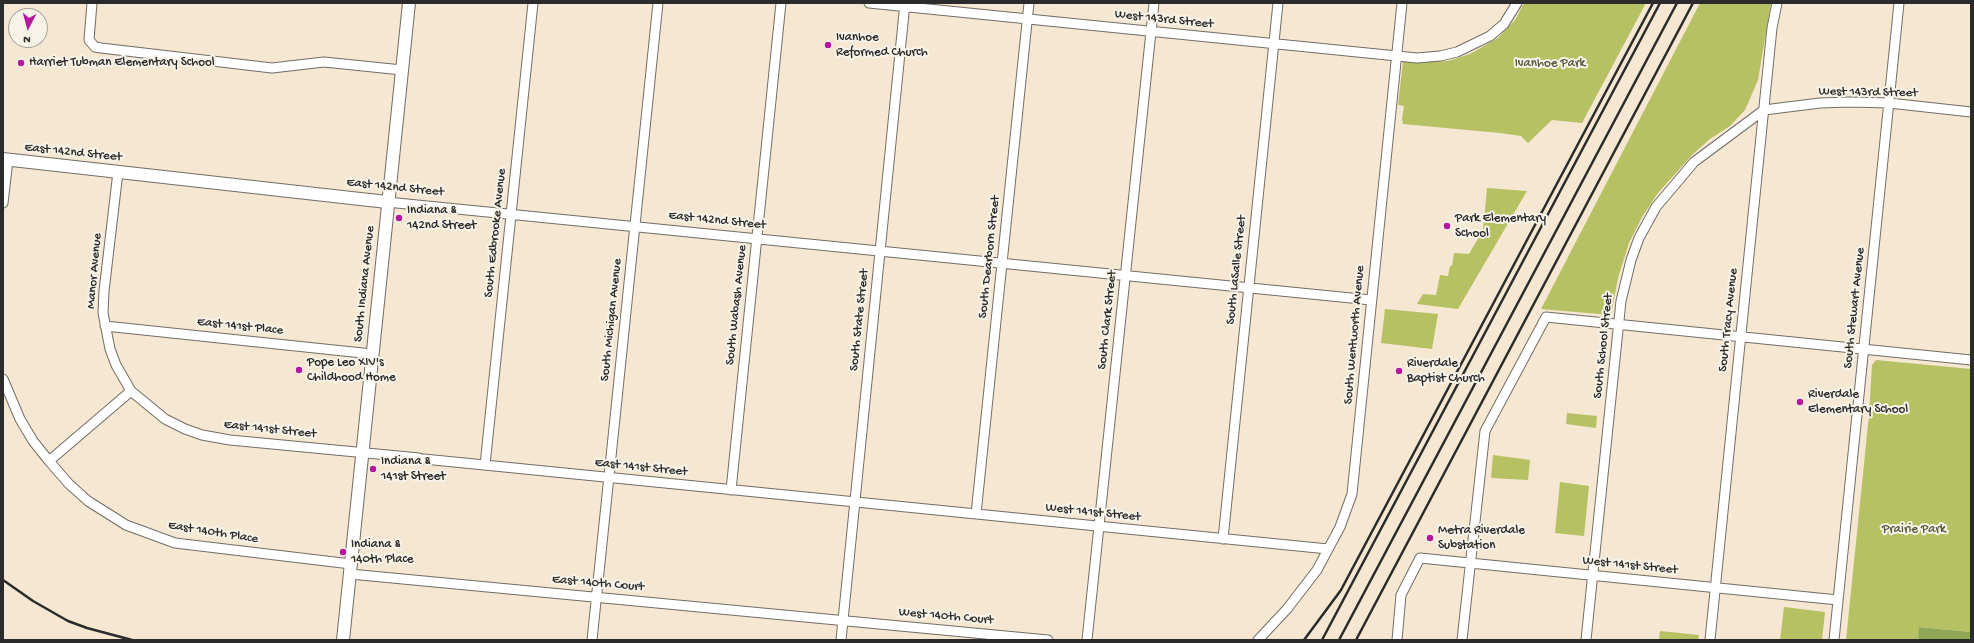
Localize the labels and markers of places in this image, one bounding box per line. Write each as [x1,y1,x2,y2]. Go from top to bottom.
place label: Ivanhoe Reformed Church [836,30,928,61]
marker: Ivanhoe Reformed Church [823,40,833,50]
place label: Harriet Tubman Elementary School [29,55,215,71]
marker: Harriet Tubman Elementary School [16,58,26,68]
place label: Indiana & 142nd Street [407,203,476,234]
place label: Park Elementary School [1455,211,1546,242]
marker: Indiana & 142nd Street [394,213,404,223]
marker: Park Elementary School [1442,221,1452,231]
place label: Pope Leo XIV's Childhood Home [307,355,396,386]
place label: Riverdale Baptist Church [1407,356,1485,387]
marker: Pope Leo XIV's Childhood Home [294,365,304,375]
marker: Riverdale Baptist Church [1394,366,1404,376]
place label: Riverdale Elementary School [1808,387,1908,418]
marker: Riverdale Elementary School [1795,397,1805,407]
place label: Indiana & 141st Street [381,454,445,485]
marker: Indiana & 141st Street [368,464,378,474]
place label: Metra Riverdale Substation [1438,523,1525,554]
marker: Metra Riverdale Substation [1425,533,1435,543]
place label: Indiana & 140th Place [351,537,414,568]
marker: Indiana & 140th Place [338,547,348,557]

